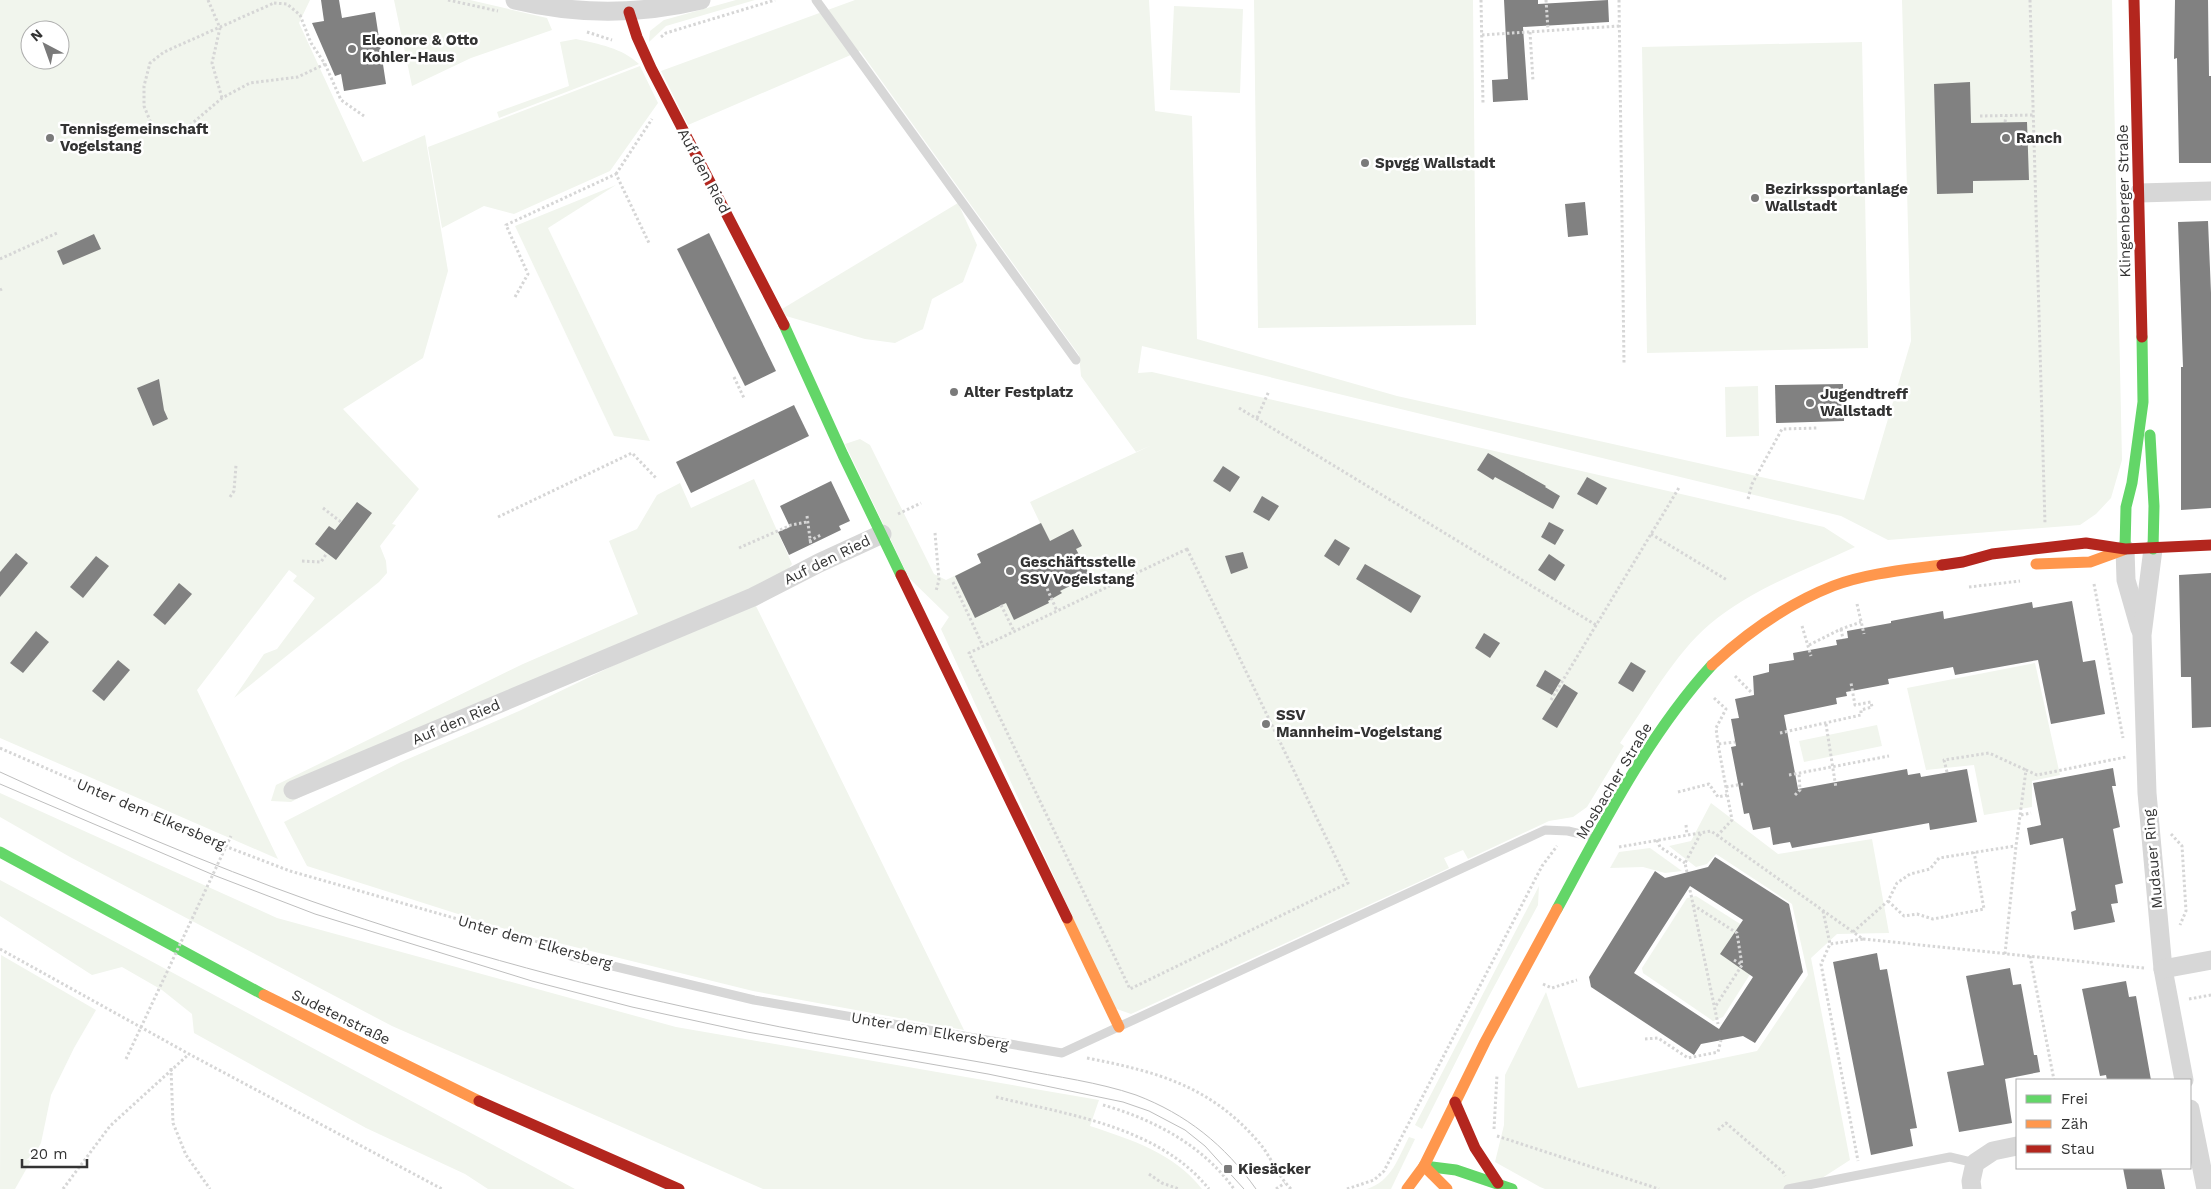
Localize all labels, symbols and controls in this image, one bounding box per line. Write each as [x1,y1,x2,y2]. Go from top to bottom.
north arrow [20,20,70,70]
text: N [27,26,46,45]
place label: Eleonore & Otto Kohler-Haus [362,31,478,66]
marker: Eleonore & Otto Kohler-Haus [346,43,358,55]
place label: Tennisgemeinschaft Vogelstang [60,120,209,155]
street label: Klingenberger Straße [2114,124,2134,278]
street label: Auf den Ried [674,125,734,217]
place label: Ranch [2016,129,2062,147]
marker: Tennisgemeinschaft Vogelstang [44,132,56,144]
marker: Ranch [2000,132,2012,144]
place label: Spvgg Wallstadt [1375,154,1496,172]
marker: Spvgg Wallstadt [1359,157,1371,169]
place label: Bezirkssportanlage Wallstadt [1765,180,1908,215]
marker: Bezirkssportanlage Wallstadt [1749,192,1761,204]
place label: Alter Festplatz [964,383,1074,401]
place label: Jugendtreff Wallstadt [1820,385,1909,420]
marker: Alter Festplatz [948,386,960,398]
marker: Jugendtreff Wallstadt [1804,397,1816,409]
street label: Auf den Ried [781,531,873,589]
place label: Geschäftsstelle SSV Vogelstang [1020,553,1136,588]
marker: Geschäftsstelle SSV Vogelstang [1004,565,1016,577]
street label: Auf den Ried [409,695,503,749]
place label: SSV Mannheim-Vogelstang [1276,706,1442,741]
marker: SSV Mannheim-Vogelstang [1260,718,1272,730]
street label: Mosbacher Straße [1572,719,1656,843]
street label: Unter dem Elkersberg [74,775,228,853]
street label: Mudauer Ring [2140,808,2166,909]
street label: Unter dem Elkersberg [456,911,614,973]
street label: Sudetenstraße [289,985,393,1049]
street label: Unter dem Elkersberg [850,1008,1010,1054]
legend [2016,1079,2191,1169]
text: Frei [2061,1090,2088,1108]
text: Zäh [2061,1115,2088,1133]
scale bar [22,1136,88,1168]
text: Stau [2061,1140,2095,1158]
text: 20 m [30,1145,68,1163]
place label: Kiesäcker [1238,1160,1311,1178]
marker: Kiesäcker [1222,1163,1234,1175]

